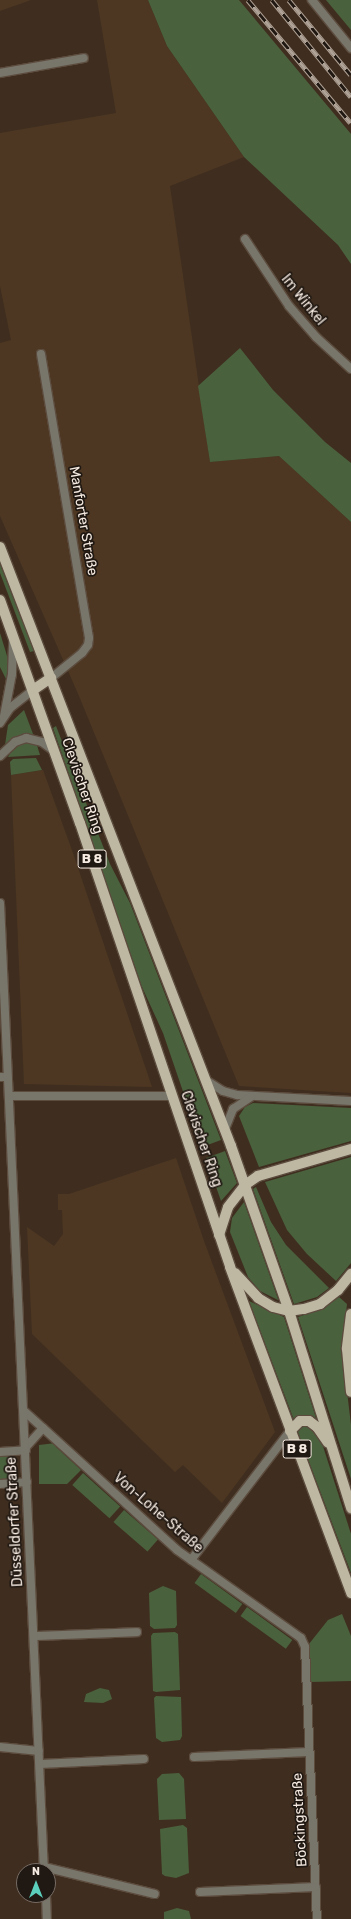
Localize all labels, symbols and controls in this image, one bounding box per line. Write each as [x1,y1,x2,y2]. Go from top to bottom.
street label: Im Winkel [277,271,329,329]
street label: Manforter Straße [65,465,101,577]
street label: Clevischer Ring [58,736,106,836]
road number: B 8 [77,848,107,870]
street label: Clevischer Ring [177,1089,225,1189]
road number: B 8 [282,1438,312,1460]
street label: Düsseldorfer Straße [3,1456,27,1588]
street label: Von-Lohe-Straße [110,1469,206,1557]
street label: Böckingstraße [289,1773,311,1867]
north arrow [16,1863,56,1903]
text: N [32,1865,40,1878]

